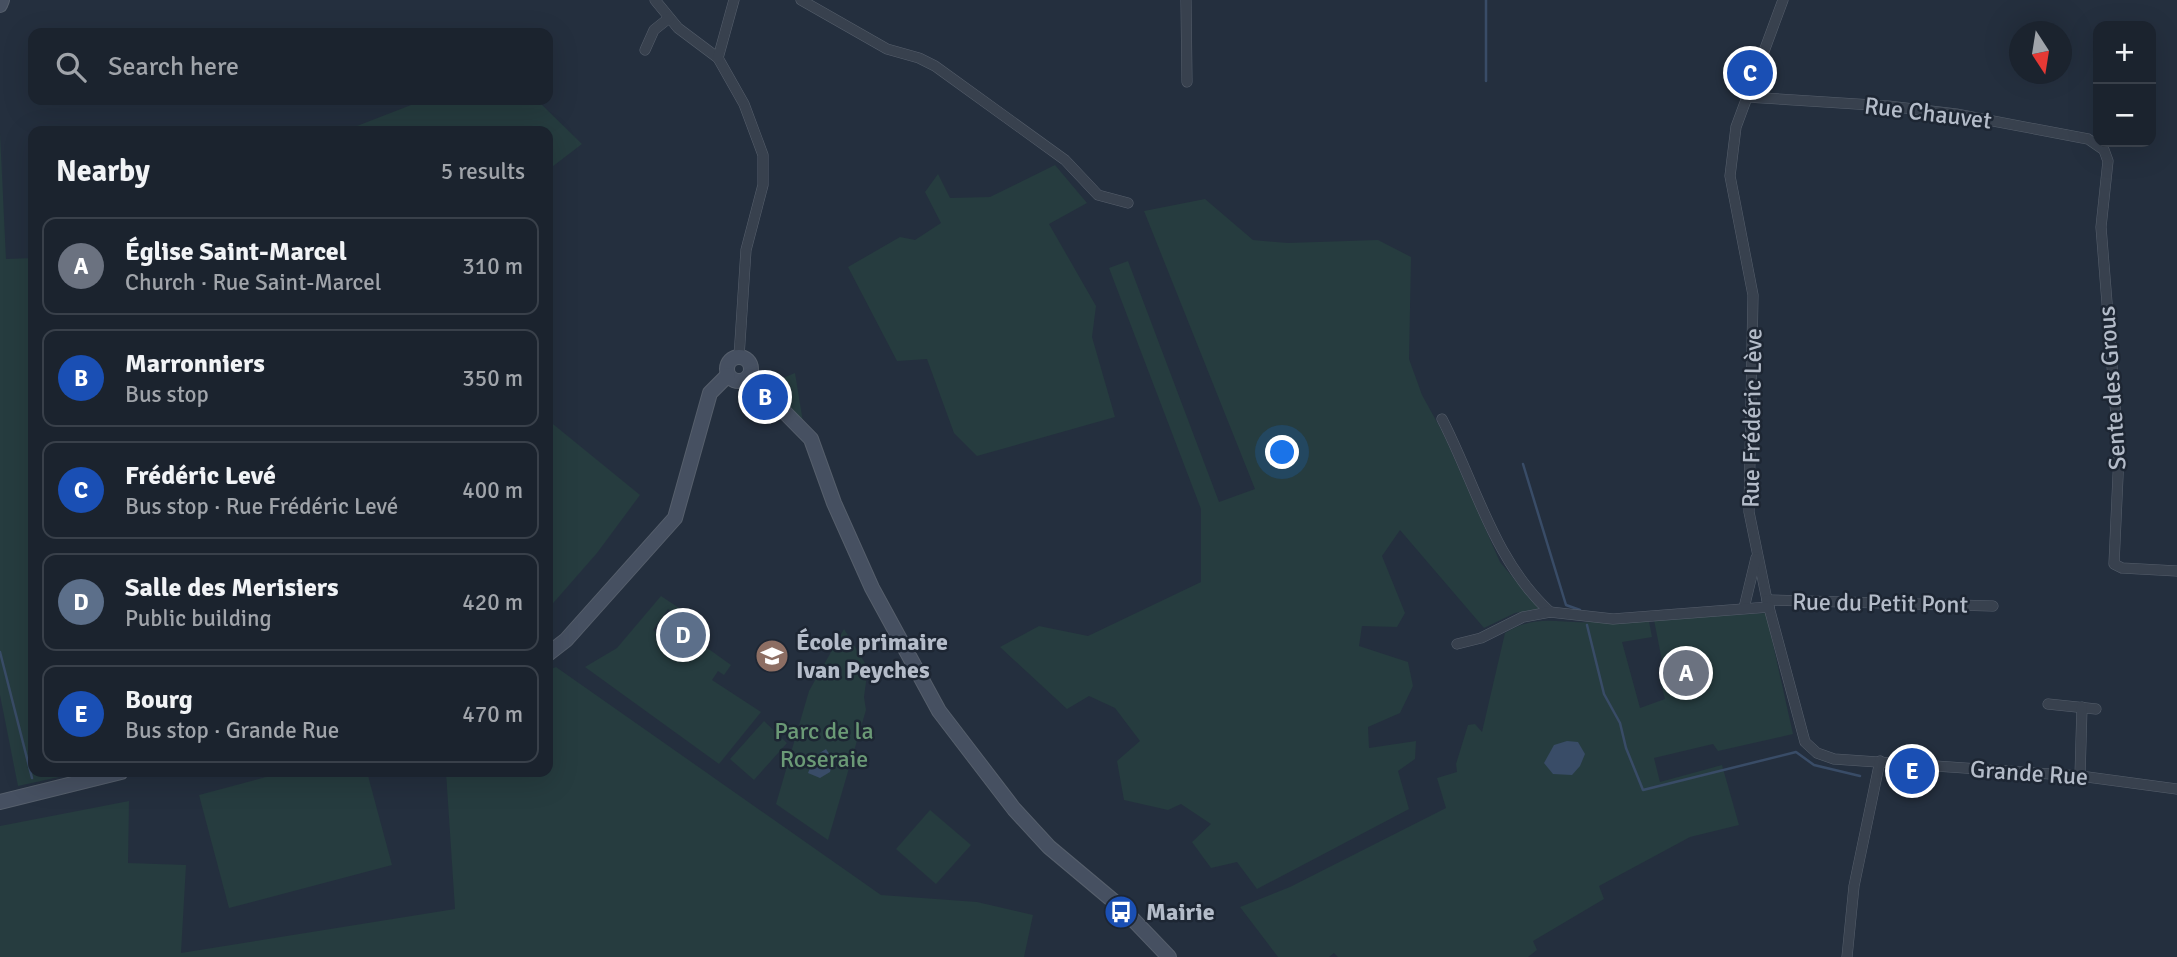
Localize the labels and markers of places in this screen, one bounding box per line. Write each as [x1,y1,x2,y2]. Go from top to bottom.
pin: C [1727,47,1773,99]
pin: B [742,371,788,423]
pin: D [660,609,706,661]
place label: École primaire Ivan Peyches [796,627,948,685]
school or university icon: École primaire Ivan Peyches [753,637,791,675]
pin: A [1663,647,1709,699]
pin: E [1889,745,1935,797]
bus stop icon: Mairie [1102,893,1140,931]
place label: Mairie [1146,897,1215,927]

